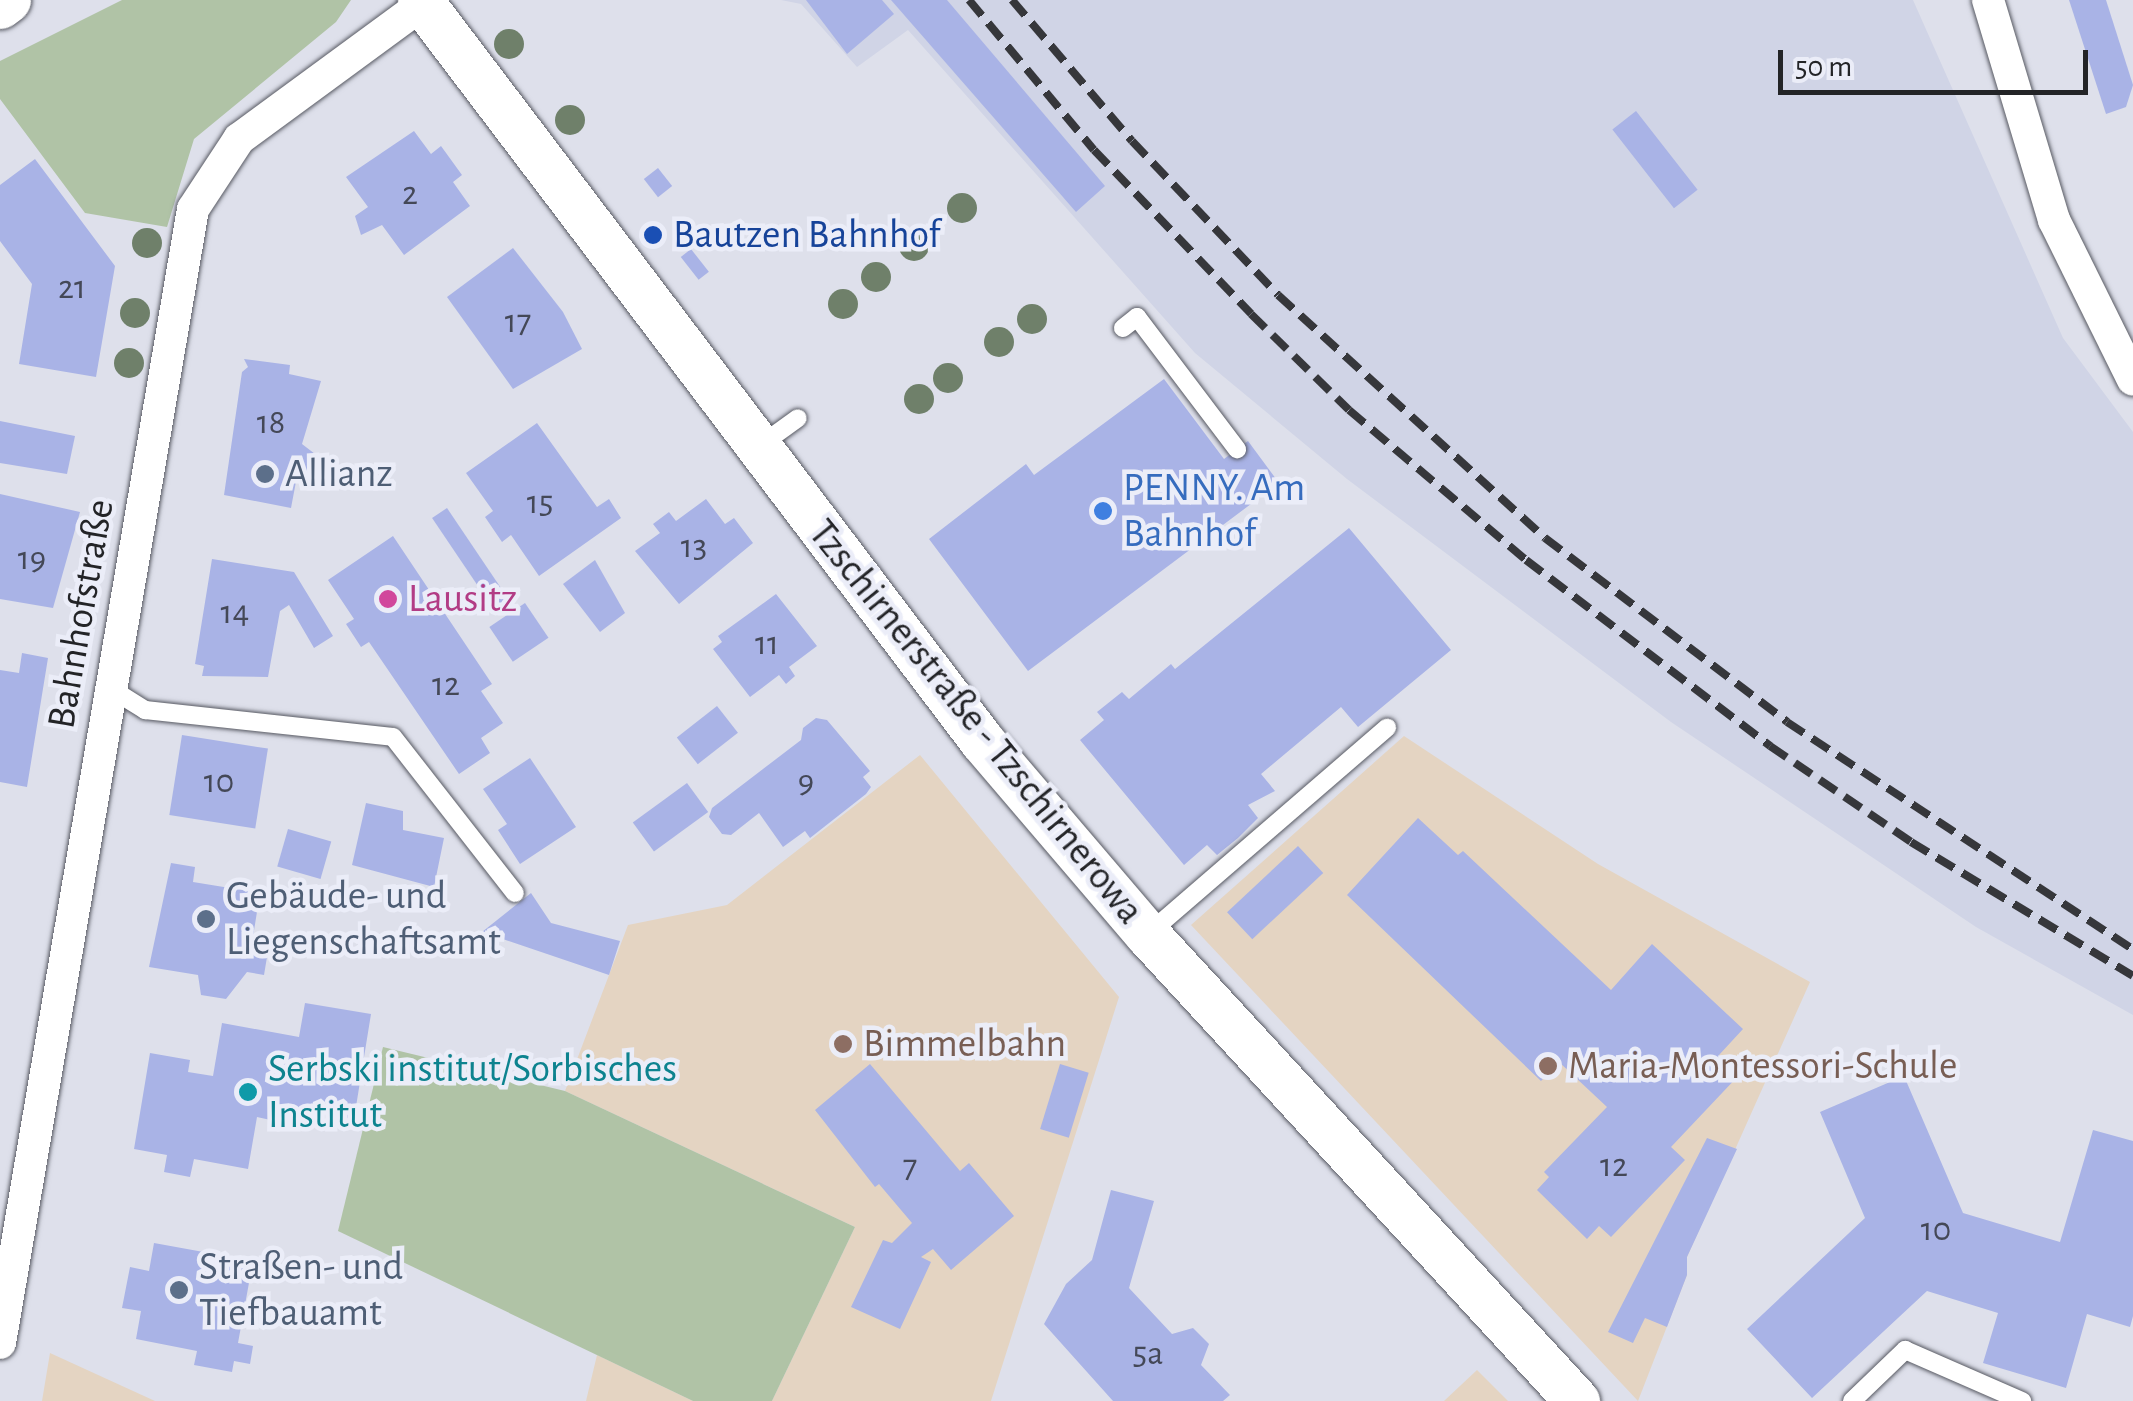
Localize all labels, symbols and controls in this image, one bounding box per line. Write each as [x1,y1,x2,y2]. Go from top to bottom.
scale bar [1783,30,2093,92]
text: 50 m [1795,52,1852,82]
house number: 2 [402,173,418,215]
place label: Bautzen Bahnhof [673,211,940,259]
marker: Bautzen Bahnhof [642,224,664,246]
house number: 21 [58,267,86,309]
house number: 17 [505,301,531,343]
house number: 18 [257,402,285,444]
place label: Allianz [285,450,393,498]
marker: Allianz [254,463,276,485]
place label: PENNY. Am Bahnhof [1123,464,1305,558]
house number: 15 [527,482,553,524]
street label: Bahnhofstraße [37,496,125,732]
marker: PENNY. Am Bahnhof [1092,500,1114,522]
street label: Tzschirnerstraße - Tzschirnerowa [798,510,1154,934]
house number: 13 [681,526,707,568]
house number: 19 [18,538,46,580]
place label: Lausitz [408,575,517,623]
marker: Lausitz [377,588,399,610]
house number: 14 [221,592,249,634]
house number: 11 [755,623,779,665]
house number: 12 [432,664,460,706]
house number: 10 [204,761,234,803]
house number: 9 [798,761,814,803]
place label: Gebäude- und Liegenschaftsamt [226,872,501,966]
marker: Gebäude- und Liegenschaftsamt [195,908,217,930]
place label: Bimmelbahn [863,1020,1066,1068]
marker: Bimmelbahn [832,1033,854,1055]
place label: Maria-Montessori-Schule [1568,1042,1957,1090]
place label: Serbski institut/Sorbisches Institut [268,1045,677,1139]
marker: Maria-Montessori-Schule [1537,1055,1559,1077]
marker: Serbski institut/Sorbisches Institut [237,1081,259,1103]
house number: 12 [1600,1145,1628,1187]
house number: 7 [903,1146,917,1188]
house number: 10 [1921,1209,1951,1251]
place label: Straßen- und Tiefbauamt [199,1243,403,1337]
marker: Straßen- und Tiefbauamt [168,1279,190,1301]
house number: 5a [1133,1333,1163,1375]

